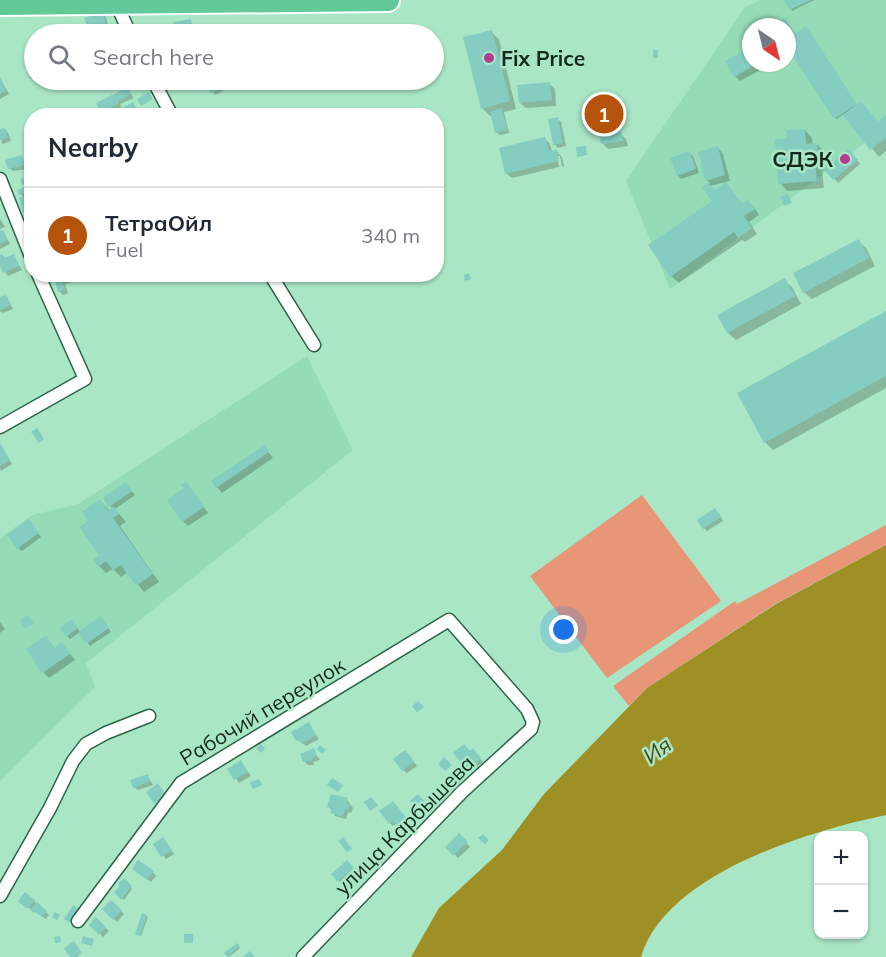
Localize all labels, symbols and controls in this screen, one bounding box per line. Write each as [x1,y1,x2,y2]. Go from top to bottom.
north arrow [742,18,796,72]
search box [24,24,444,90]
icon: search [45,41,78,74]
text: Search here [93,43,214,71]
place label: Fix Price [501,45,585,71]
marker: Fix Price [482,51,496,65]
pin: 1 [584,92,624,136]
text: Nearby [48,131,138,164]
place label: СДЭК [772,146,834,172]
marker: СДЭК [838,152,852,166]
text: ТетраОйл [105,209,212,237]
text: 1 [62,223,74,248]
text: 340 m [361,223,420,248]
text: Fuel [105,237,143,262]
your location [549,615,578,644]
street label: Рабочий переулок [175,651,350,771]
water label: Ия [637,730,677,770]
street label: улица Карбышева [329,750,479,900]
map controls [814,831,868,939]
button: + [814,831,868,885]
button: − [814,885,868,939]

